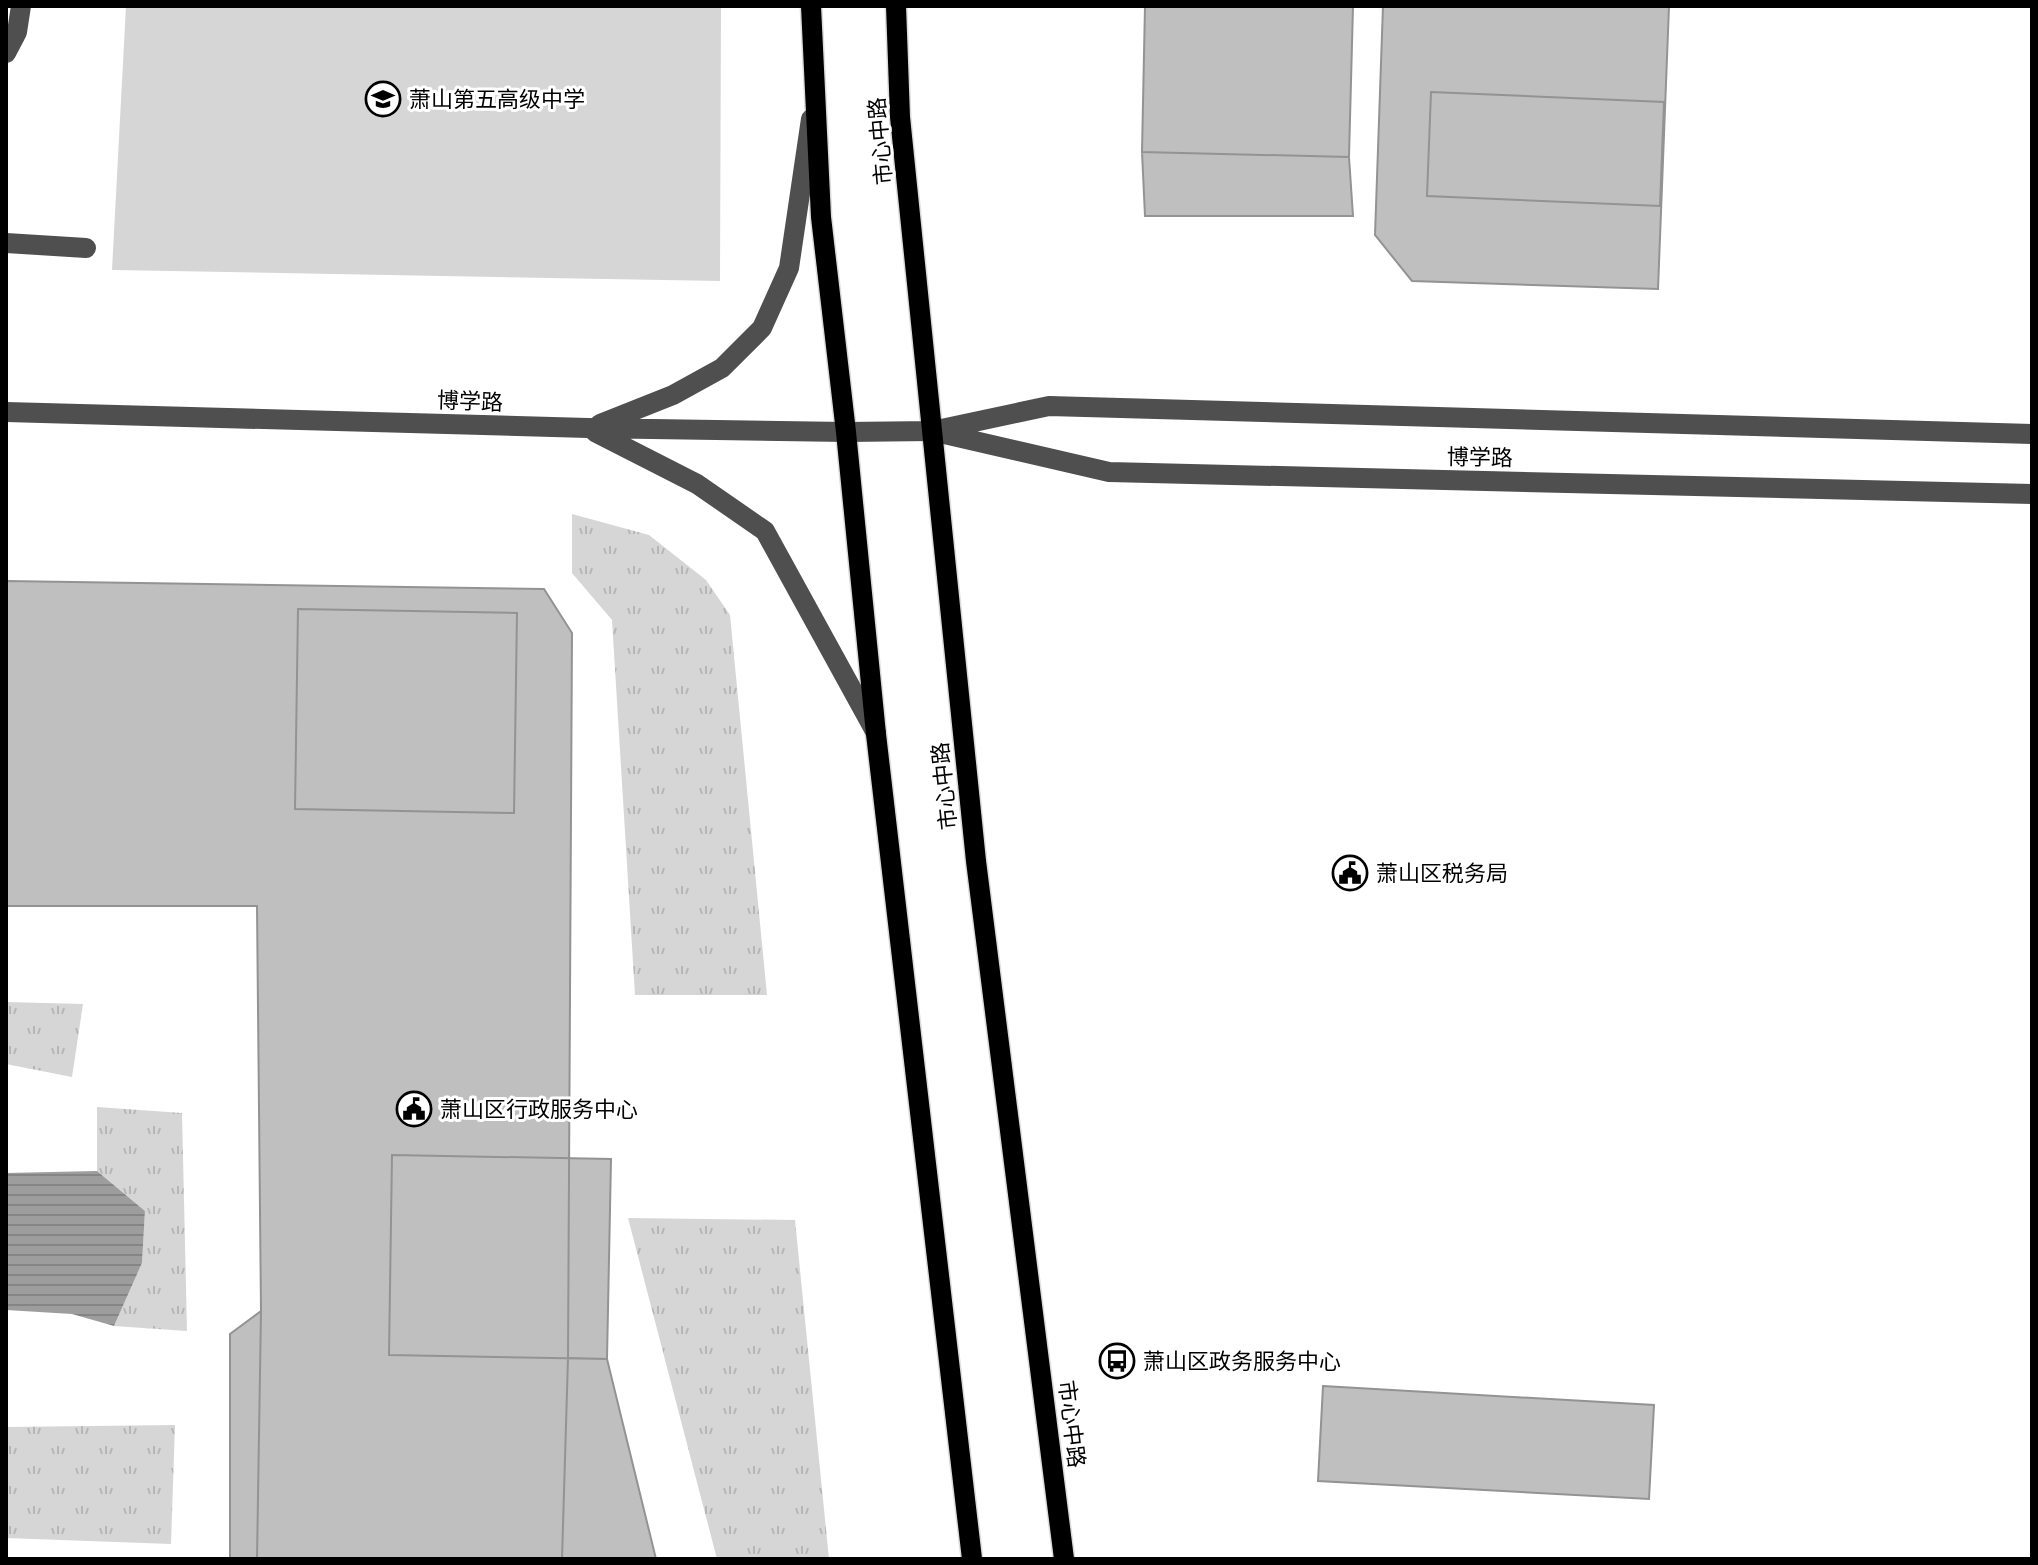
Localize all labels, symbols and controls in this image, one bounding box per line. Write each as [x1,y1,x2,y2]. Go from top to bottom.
school or university icon: 萧山第五高级中学 [364,80,402,118]
place label: 萧山第五高级中学 [409,86,585,112]
street label: 市心中路 [863,96,897,186]
street label: 博学路 [437,387,503,415]
street label: 博学路 [1447,443,1513,471]
street label: 市心中路 [926,741,962,831]
public building icon: 萧山区税务局 [1331,854,1369,892]
place label: 萧山区税务局 [1376,860,1508,886]
public building icon: 萧山区行政服务中心 [395,1090,433,1128]
place label: 萧山区行政服务中心 [440,1096,638,1122]
bus stop icon: 萧山区政务服务中心 [1098,1342,1136,1380]
place label: 萧山区政务服务中心 [1143,1348,1341,1374]
street label: 市心中路 [1054,1379,1090,1469]

